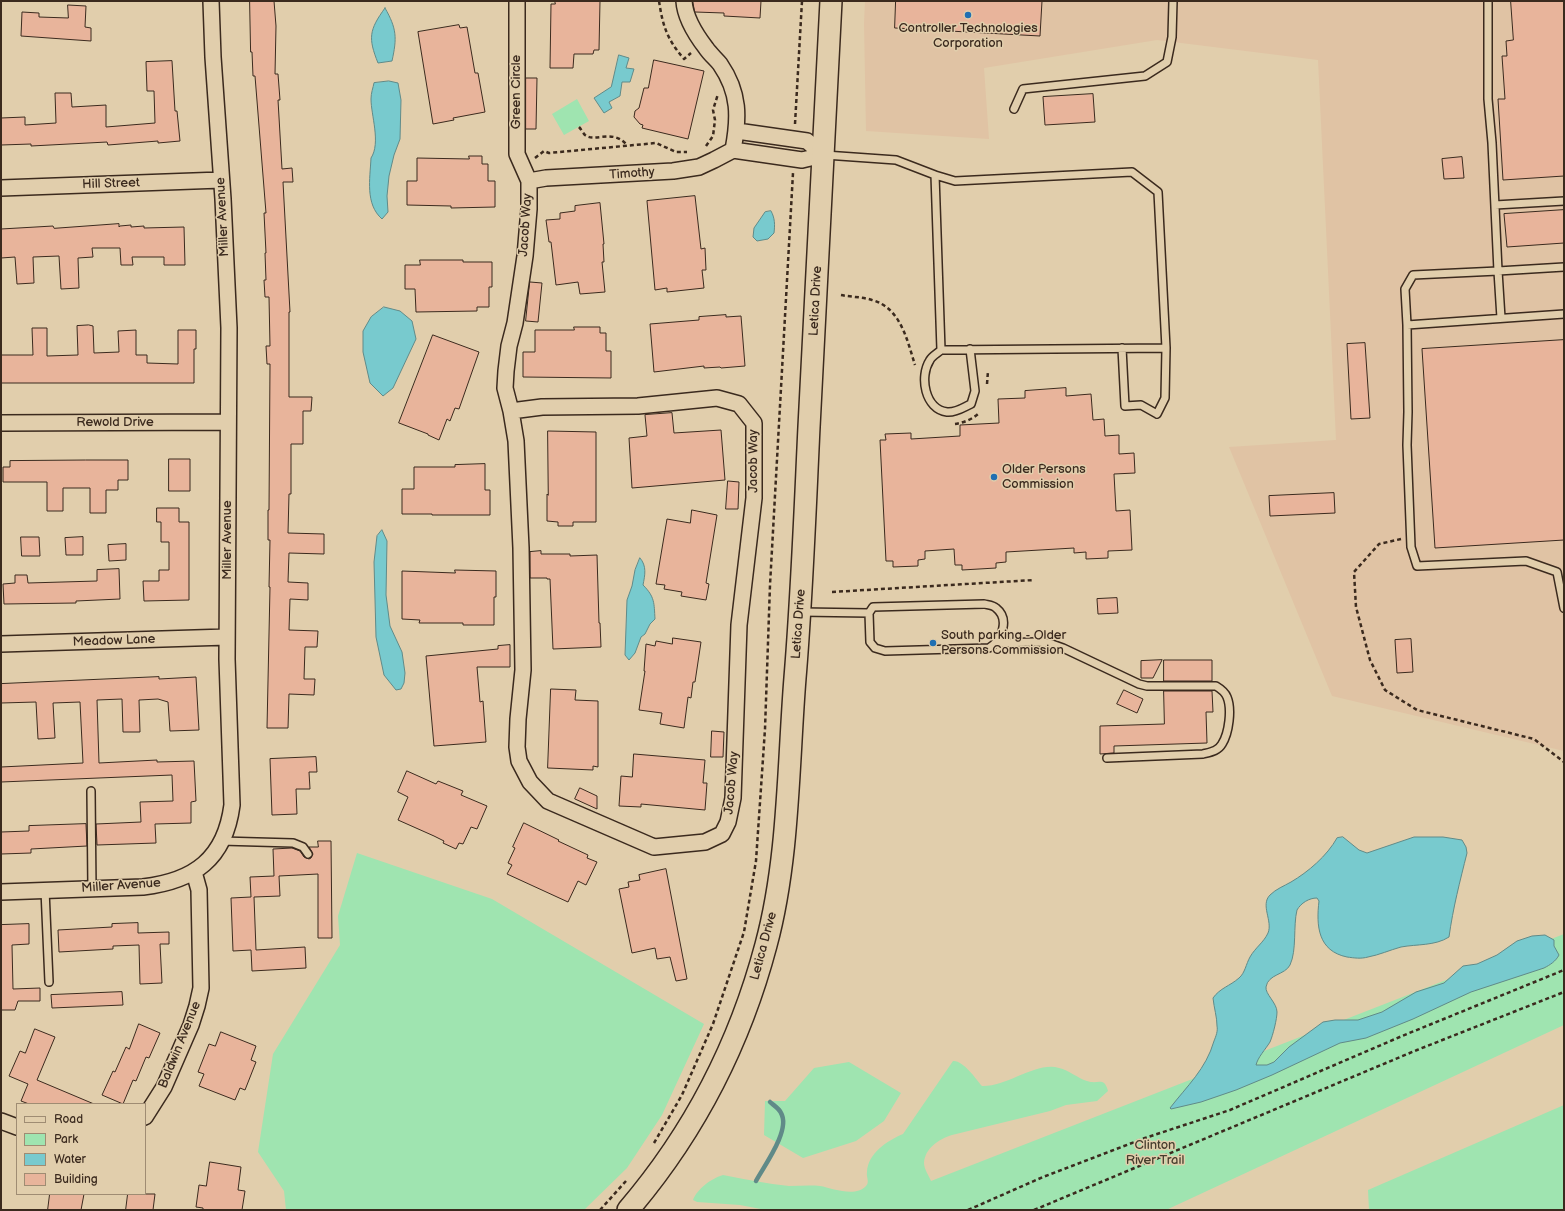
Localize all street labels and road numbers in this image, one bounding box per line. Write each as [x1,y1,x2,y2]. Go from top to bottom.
street label: Green Circle [509,55,525,129]
street label: Timothy [609,165,655,183]
street label: Hill Street [82,175,140,193]
street label: Miller Avenue [213,177,233,257]
street label: Jacob Way [516,193,536,257]
street label: Letica Drive [806,266,826,336]
street label: Rewold Drive [76,415,154,431]
street label: Jacob Way [746,429,762,493]
street label: Miller Avenue [220,500,236,580]
street label: Letica Drive [789,588,809,660]
street label: Meadow Lane [72,632,156,650]
street label: Jacob Way [721,751,743,815]
street label: Miller Avenue [81,875,161,897]
street label: Letica Drive [747,910,781,982]
street label: Baldwin Avenue [155,999,205,1091]

